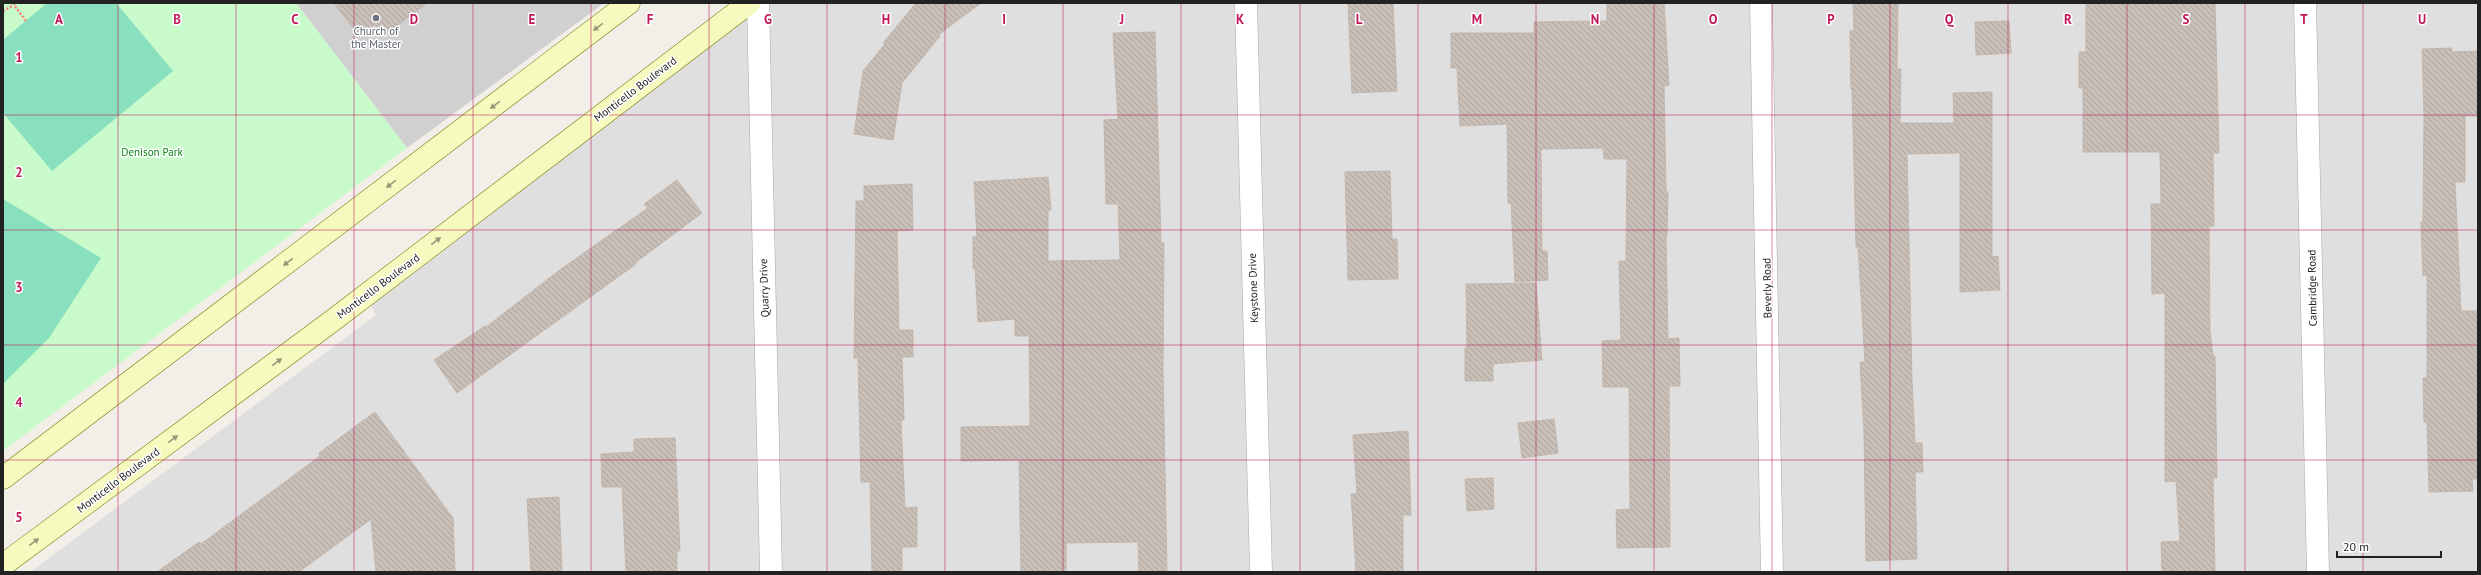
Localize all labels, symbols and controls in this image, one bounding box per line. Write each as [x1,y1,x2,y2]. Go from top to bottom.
text: A [55,11,63,28]
text: B [173,11,181,28]
text: C [291,11,299,28]
text: D [410,11,418,28]
text: E [529,11,536,28]
text: F [647,11,654,28]
text: G [764,11,772,28]
text: H [882,11,890,28]
text: I [1002,11,1006,28]
text: J [1119,11,1124,28]
text: K [1236,11,1244,28]
text: L [1356,11,1363,28]
text: M [1472,11,1482,28]
text: N [1591,11,1599,28]
text: O [1709,11,1718,28]
text: P [1827,11,1835,28]
text: Q [1945,11,1955,28]
text: R [2064,11,2072,28]
text: S [2183,11,2190,28]
text: T [2300,11,2308,28]
text: U [2418,11,2426,28]
marker: Church of the Master [371,13,381,23]
one-way arrow [593,22,604,31]
place label: Church of the Master [351,24,401,51]
text: 1 [15,49,23,66]
street label: Monticello Boulevard [591,53,679,125]
one-way arrow [489,101,500,109]
park label: Denison Park [121,145,183,159]
text: 2 [15,164,23,181]
one-way arrow [386,180,396,188]
one-way arrow [431,237,442,245]
street label: Cambridge Road [2304,249,2320,326]
street label: Monticello Boulevard [334,250,422,322]
street label: Keystone Drive [1245,252,1261,323]
one-way arrow [282,258,293,267]
street label: Quarry Drive [756,258,772,318]
street label: Beverly Road [1759,258,1775,318]
text: 3 [15,279,23,296]
one-way arrow [272,358,282,366]
text: 4 [15,394,23,411]
one-way arrow [167,435,178,444]
street label: Monticello Boulevard [74,444,162,516]
text: 5 [15,509,23,526]
scale bar [2337,533,2441,559]
one-way arrow [29,538,40,546]
text: 20 m [2343,539,2369,554]

